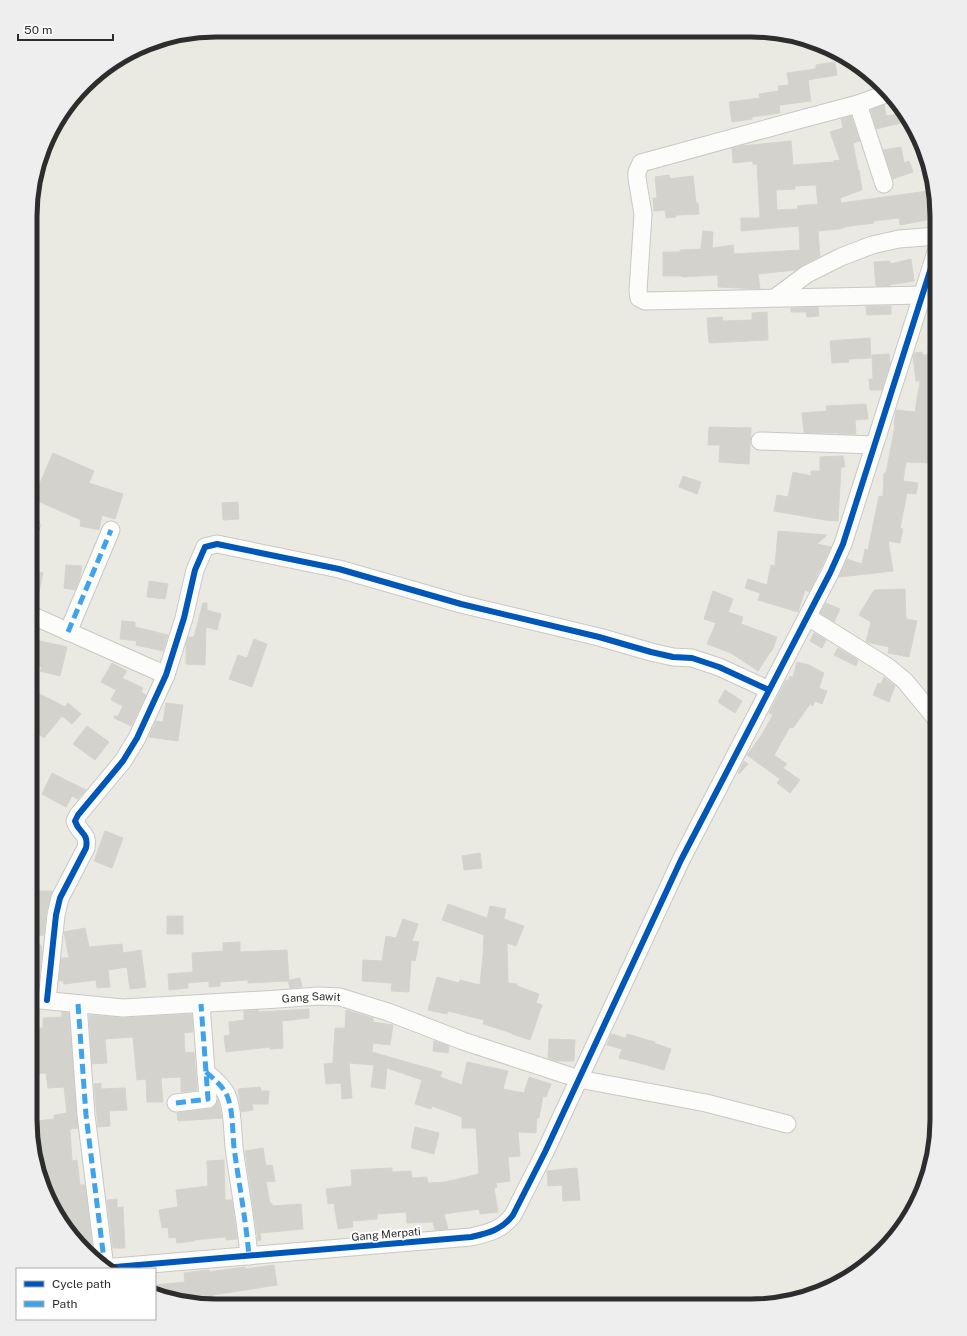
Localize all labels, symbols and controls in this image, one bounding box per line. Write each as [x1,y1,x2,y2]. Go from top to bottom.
scale bar [18,16,113,42]
text: 50 m [24,23,52,37]
street label: Gang Sawit [281,990,341,1005]
street label: Gang Merpati [351,1225,421,1243]
legend [16,1268,156,1320]
text: Cycle path [52,1277,111,1291]
text: Path [52,1297,78,1311]

